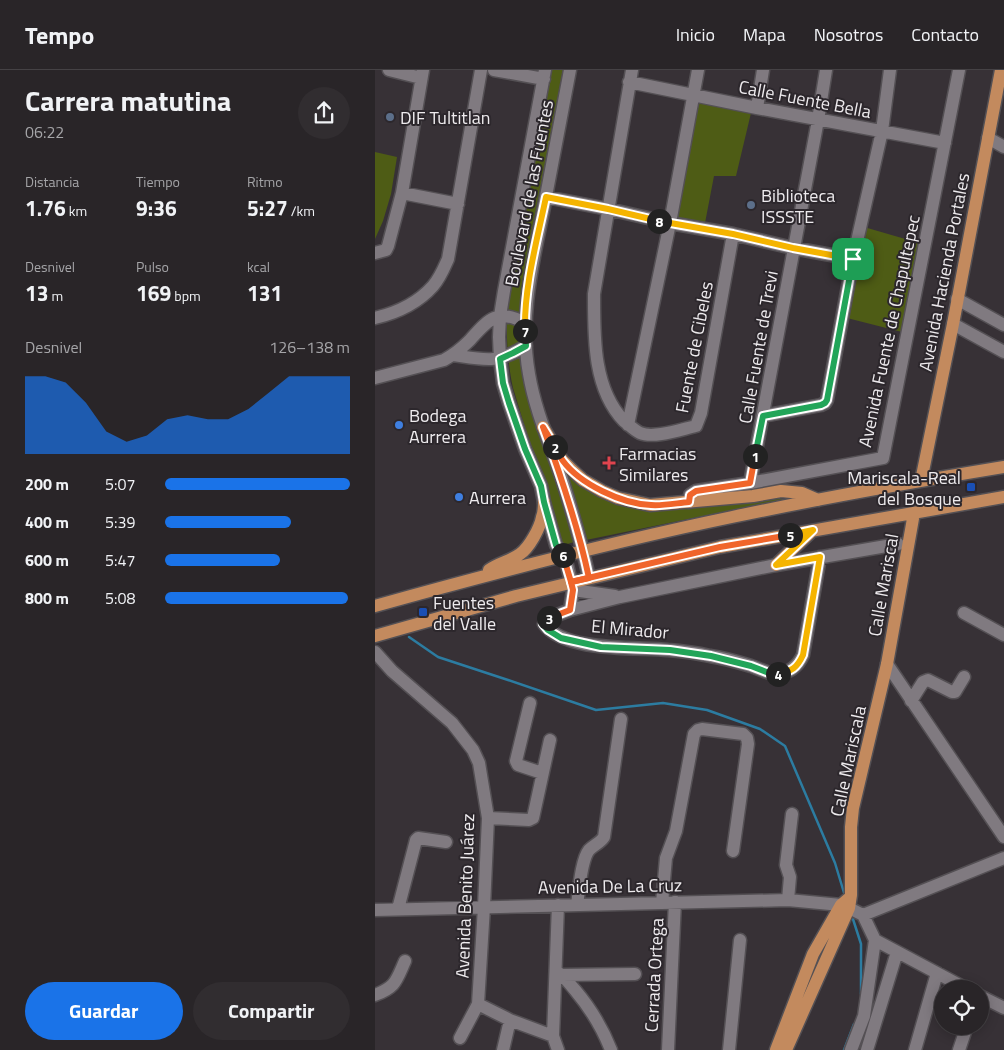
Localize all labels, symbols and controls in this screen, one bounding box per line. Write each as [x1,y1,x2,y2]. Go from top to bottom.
text: Tempo [25,17,94,53]
text: Inicio [676,21,715,48]
text: Mapa [743,21,786,48]
text: Nosotros [814,21,883,48]
text: Contacto [911,21,979,48]
street label: Calle Fuente Bella [736,73,874,125]
text: Carrera matutina [25,79,231,122]
button: share [298,87,350,139]
street label: Boulevard de las Fuentes [498,97,560,289]
place label: DIF Tultitlan [400,104,491,131]
marker: DIF Tultitlan [384,111,396,123]
text: 06:22 [25,120,64,144]
street label: Avenida Hacienda Portales [912,170,976,374]
text: Distancia [25,171,79,192]
text: Tiempo [136,171,180,192]
text: Ritmo [247,171,283,192]
place label: Biblioteca ISSSTE [761,182,835,230]
text: 1.76 [25,192,66,224]
text: 9:36 [136,192,177,224]
text: 5:27 [247,192,288,224]
marker: Biblioteca ISSSTE [745,199,757,211]
text: km [66,200,87,221]
text: /km [288,200,315,221]
pin: 8 [647,208,671,234]
text: 8 [656,211,663,232]
street label: Avenida Fuente de Chapultepec [851,212,927,450]
pin [832,238,874,280]
icon: arrive [839,245,867,273]
text: Desnivel [25,256,75,277]
text: Pulso [136,256,169,277]
text: kcal [247,256,270,277]
street label: Calle Fuente de Trevi [731,268,785,426]
text: 13 [25,277,49,309]
text: 169 [136,277,171,309]
text: 131 [247,277,282,309]
street label: Fuente de Cibeles [668,279,720,415]
text: m [49,285,63,306]
text: bpm [171,285,201,306]
pin: 7 [513,318,537,344]
text: 7 [522,321,529,342]
text: Desnivel [25,335,82,359]
text: 126–138 m [269,335,350,359]
place label: Bodega Aurrera [409,402,466,450]
marker: Bodega Aurrera [393,419,405,431]
pin: 2 [543,434,567,460]
text: 2 [552,437,559,458]
place label: Farmacias Similares [619,440,696,488]
pin: 1 [743,444,767,468]
text: 1 [752,446,759,467]
marker: Farmacias Similares [603,457,615,469]
place label: Mariscala-Real del Bosque [847,464,961,512]
text: 200 m [25,472,69,496]
text: 5:07 [105,472,135,496]
marker: Mariscala-Real del Bosque [965,481,977,493]
place label: Aurrera [469,484,526,511]
marker: Aurrera [453,491,465,503]
text: 400 m [25,510,69,534]
text: 5:39 [105,510,135,534]
pin: 5 [777,522,803,548]
text: 5 [787,525,794,546]
street label: Calle Mariscal [861,531,905,639]
pin: 6 [551,542,575,568]
text: 6 [560,545,567,566]
text: 600 m [25,548,69,572]
text: 5:47 [105,548,135,572]
text: 800 m [25,586,69,610]
text: 5:08 [105,586,135,610]
place label: Fuentes del Valle [433,589,496,637]
marker: Fuentes del Valle [417,606,429,618]
pin: 3 [537,606,561,630]
text: 3 [546,608,553,629]
street label: El Mirador [590,612,670,646]
pin: 4 [765,662,791,686]
text: 4 [775,664,782,685]
street label: Calle Mariscala [823,703,873,819]
street label: Avenida Benito Juárez [449,813,481,979]
street label: Avenida De La Cruz [538,871,682,901]
street label: Cerrada Ortega [638,917,670,1033]
map controls [934,980,989,1035]
button: locate [934,980,989,1035]
button: Guardar [25,982,183,1040]
button: Compartir [193,982,350,1040]

